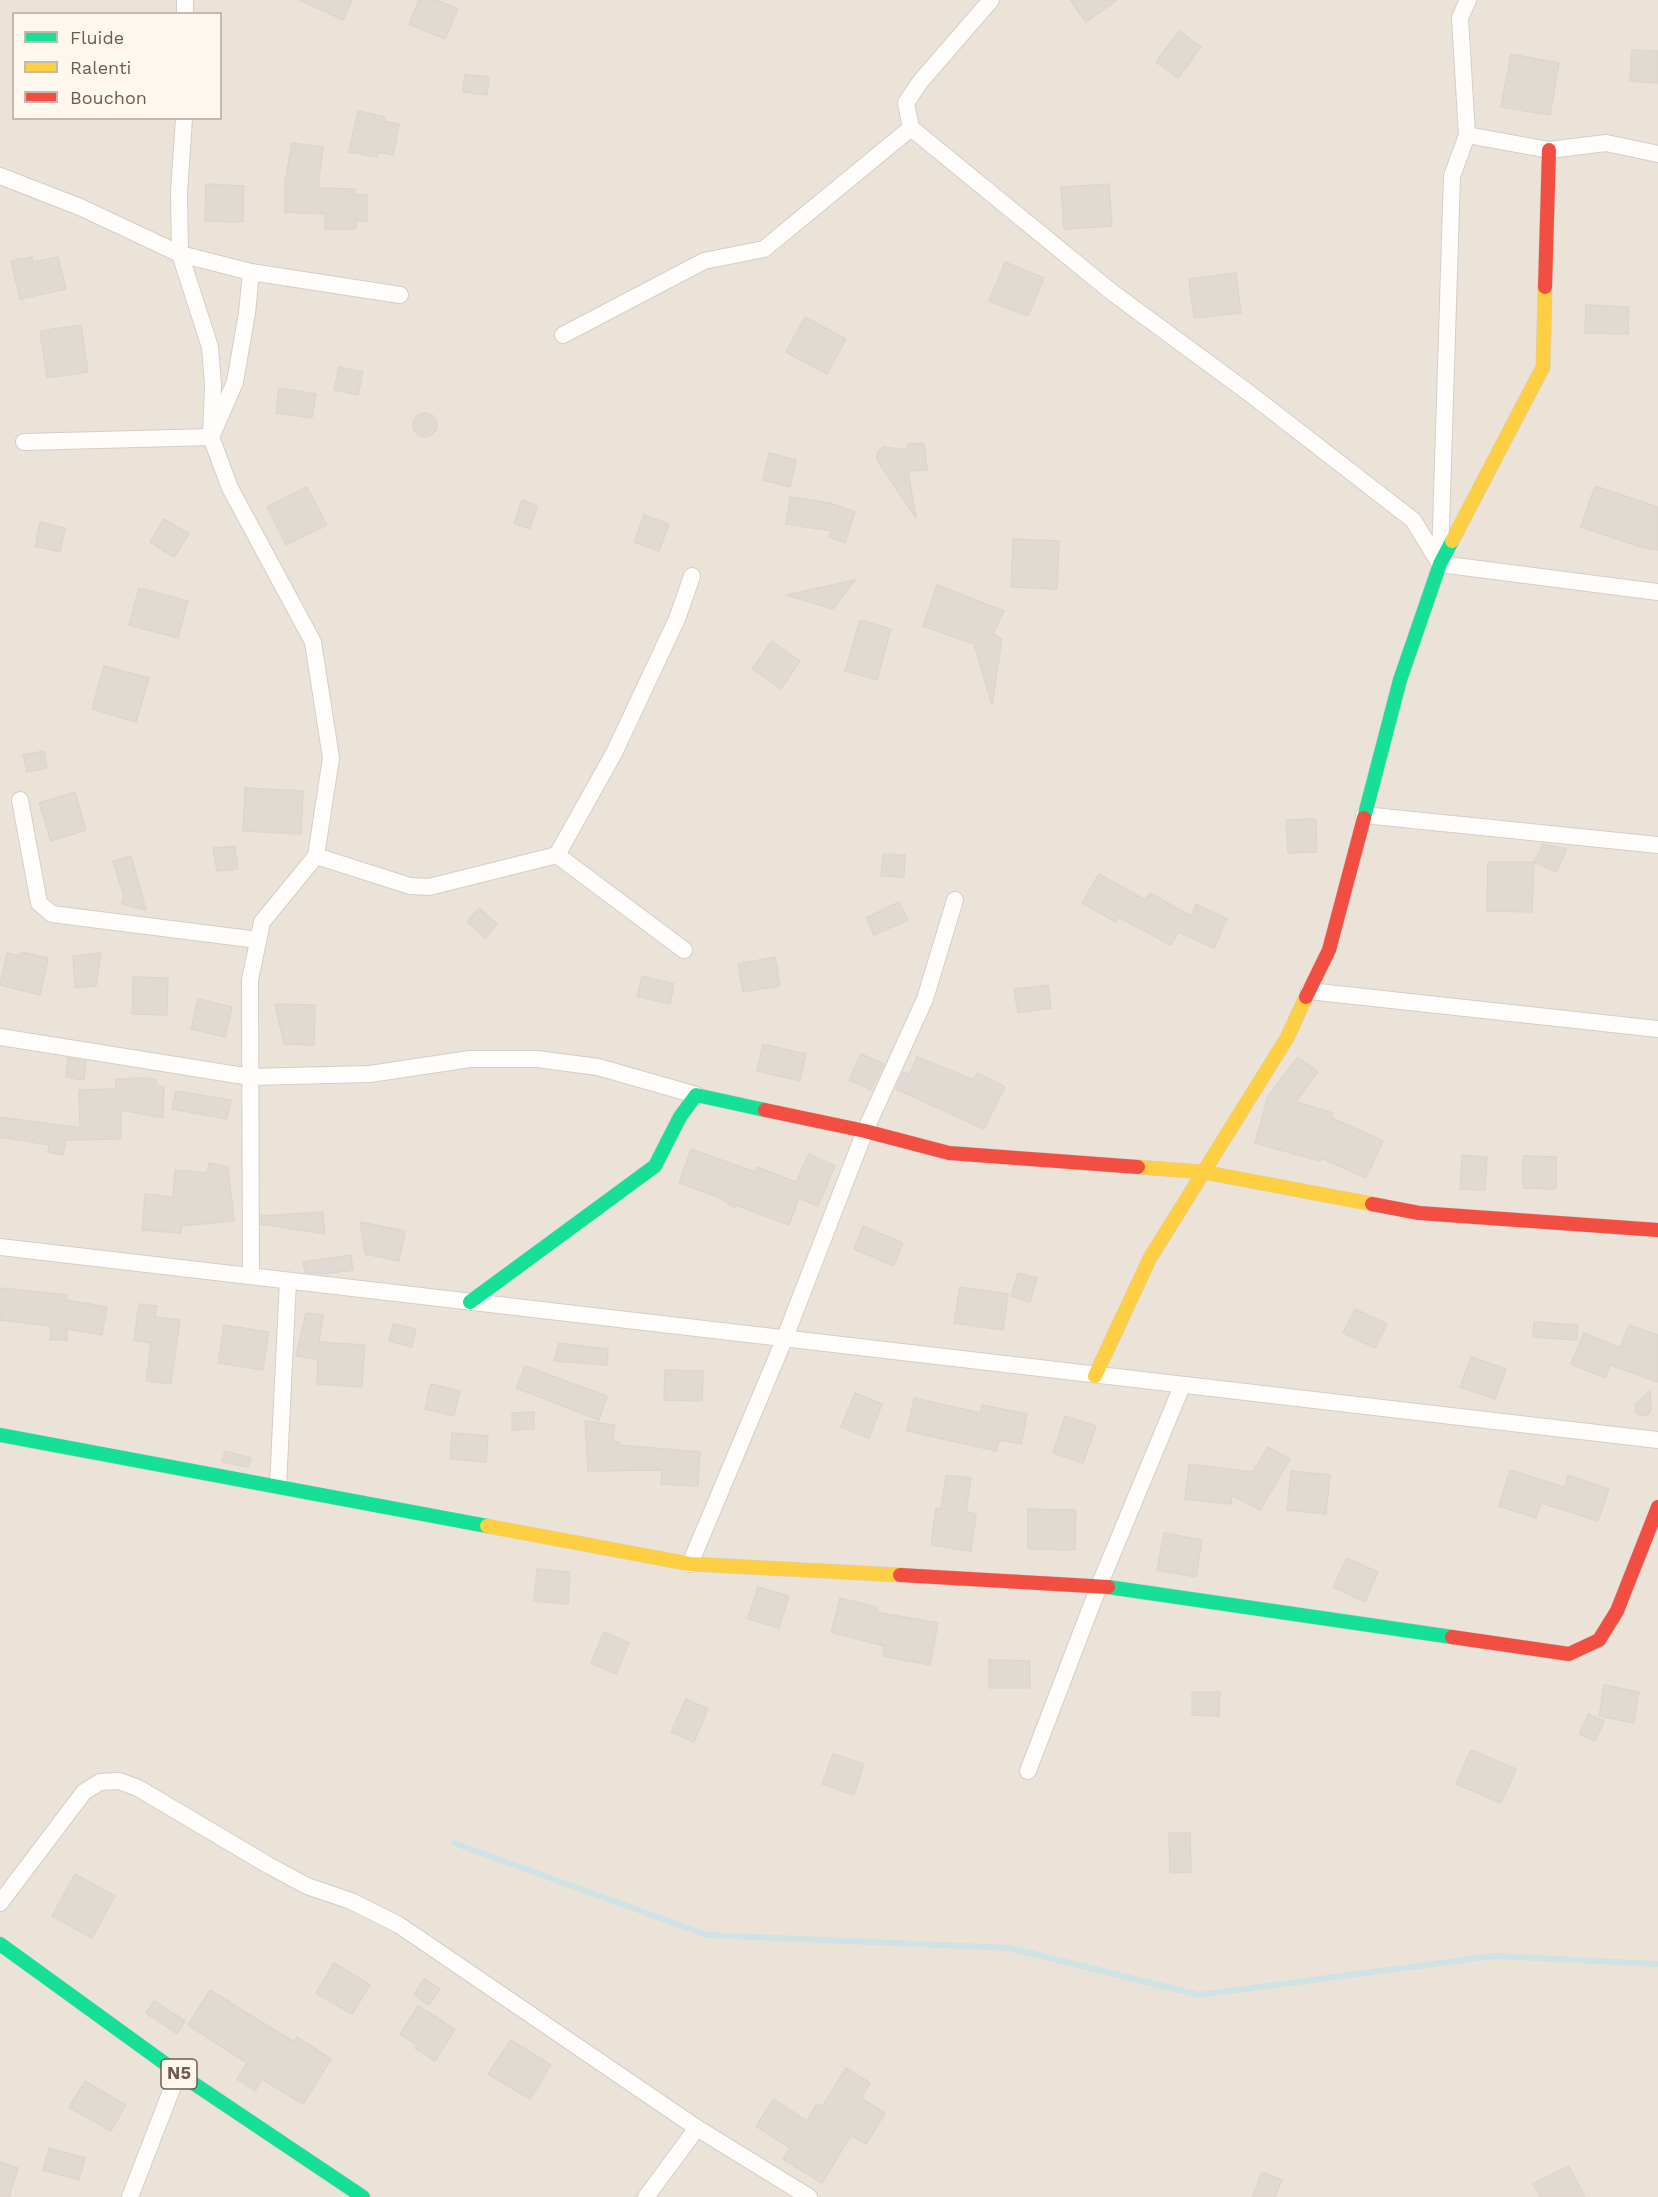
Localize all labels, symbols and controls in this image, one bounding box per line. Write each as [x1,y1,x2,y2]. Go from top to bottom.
legend [12,12,222,120]
text: Fluide [70,27,124,48]
text: Ralenti [70,57,131,78]
text: Bouchon [70,87,147,108]
road number: N5 [161,2059,197,2089]

